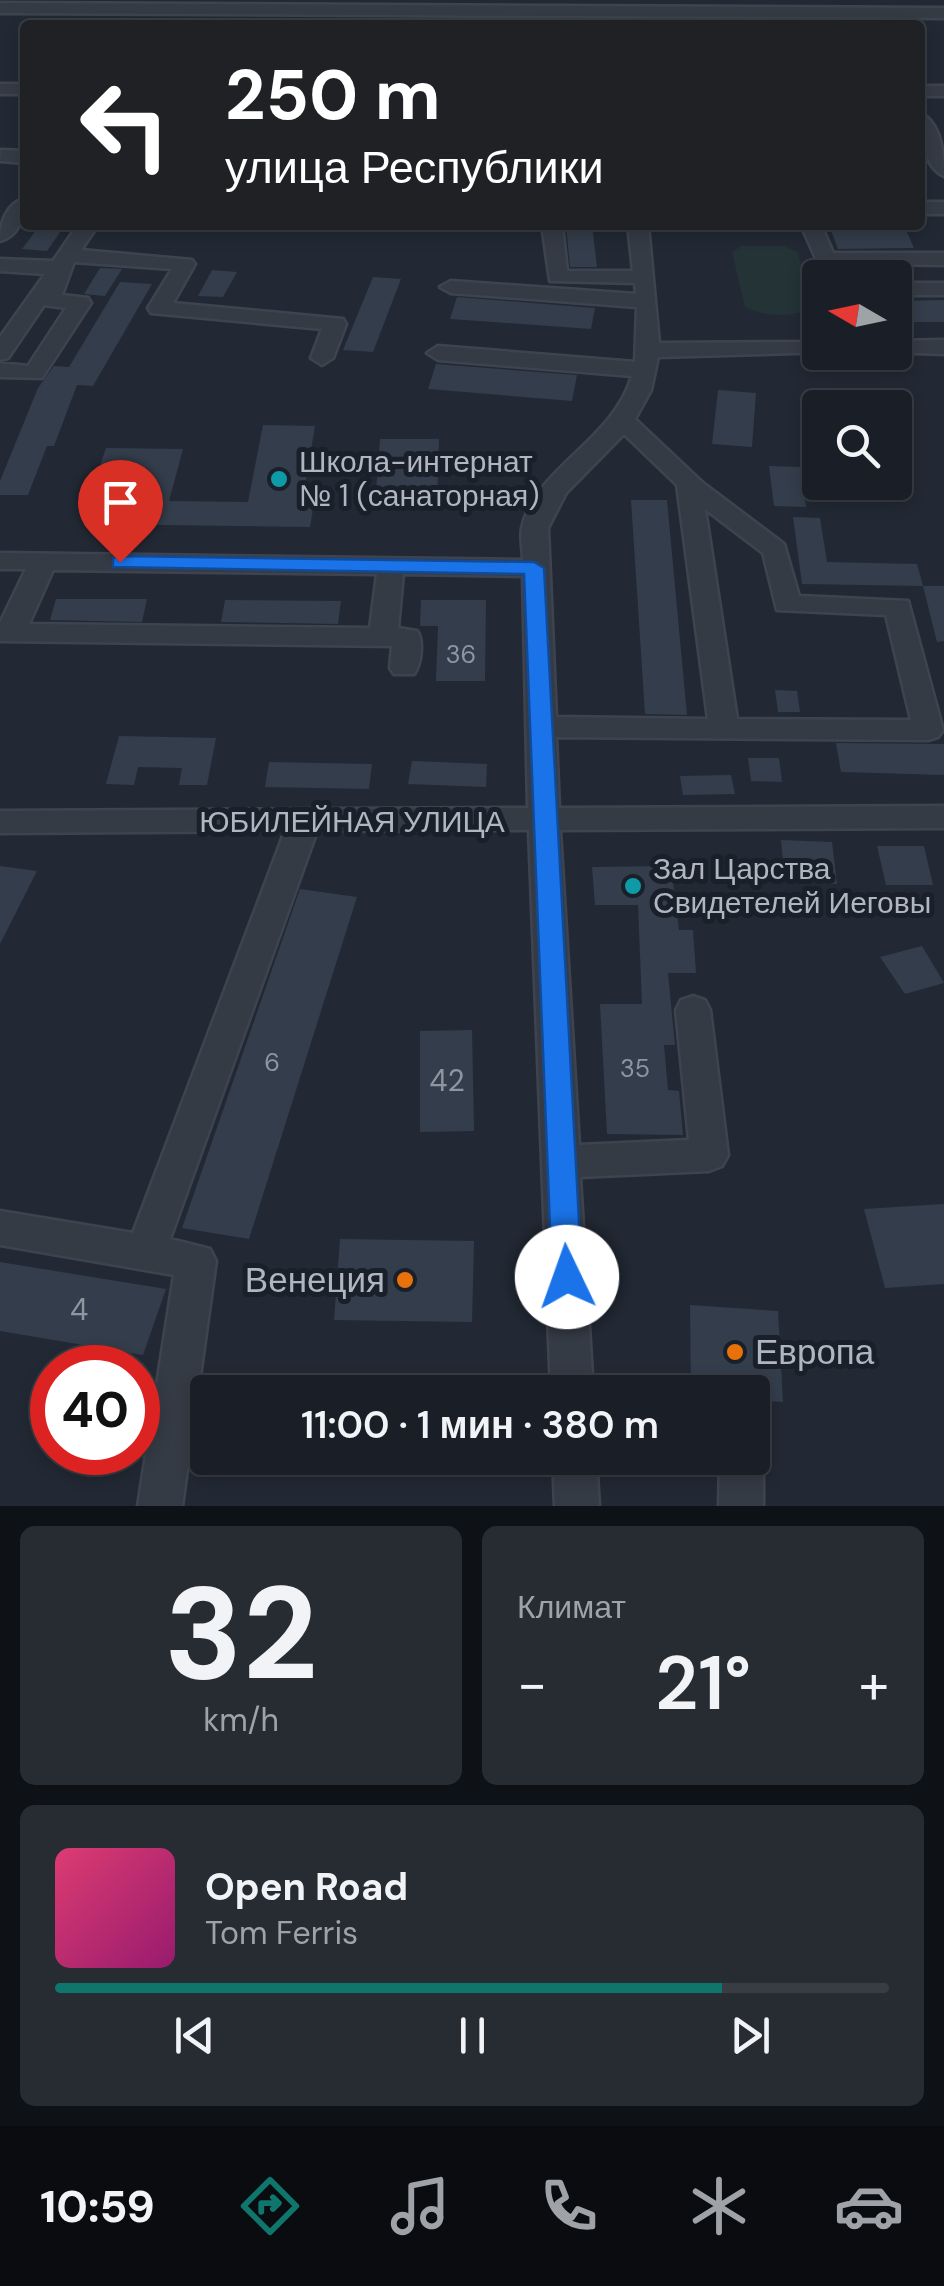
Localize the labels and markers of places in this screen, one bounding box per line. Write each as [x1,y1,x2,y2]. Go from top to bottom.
place label: Школа-интернат № 1 (санаторная) [299,442,539,515]
pin [78,460,163,563]
marker: Школа-интернат № 1 (санаторная) [268,468,290,490]
place label: Зал Царства Свидетелей Иеговы [653,849,931,922]
marker: Зал Царства Свидетелей Иеговы [622,875,644,897]
place label: Венеция [245,1257,385,1303]
marker: Венеция [394,1269,416,1291]
place label: Европа [755,1329,875,1375]
marker: Европа [724,1341,746,1363]

